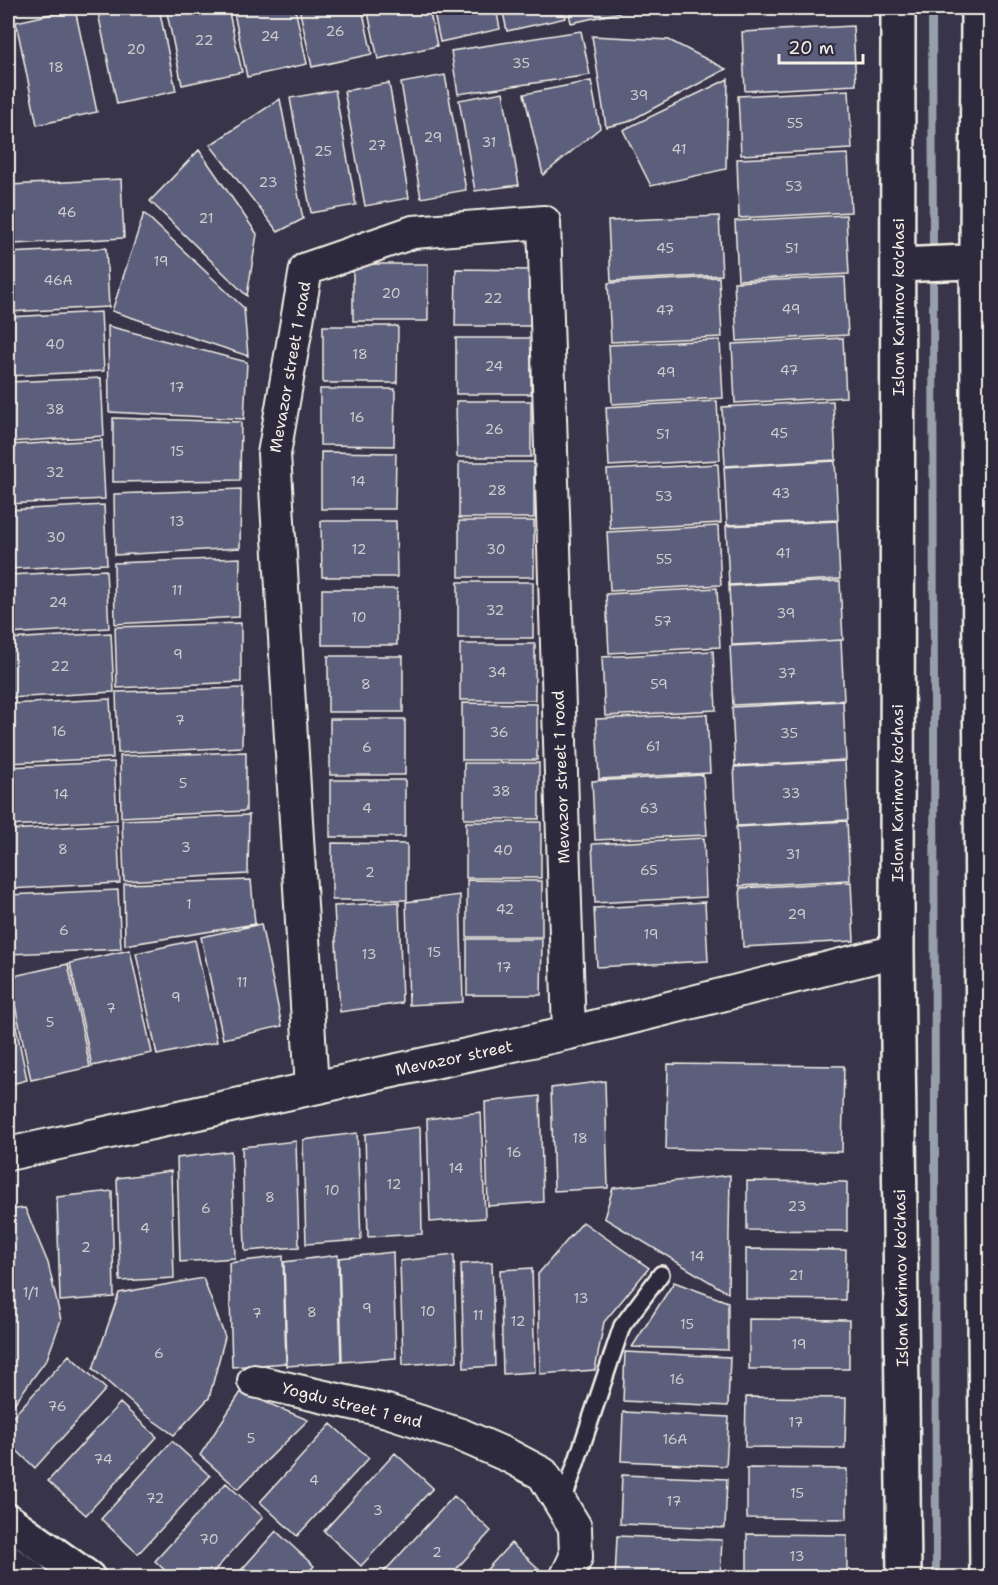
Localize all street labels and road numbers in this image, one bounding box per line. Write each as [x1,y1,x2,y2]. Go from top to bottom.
street label: Islom Karimov ko'chasi [888,218,909,396]
street label: Mevazor street 1 road [265,280,315,454]
street label: Mevazor street 1 road [547,690,575,864]
street label: Islom Karimov ko'chasi [887,704,908,882]
street label: Mevazor street [393,1035,515,1081]
street label: Islom Karimov ko'chasi [889,1189,913,1367]
street label: Yogdu street 1 end [279,1377,425,1433]

